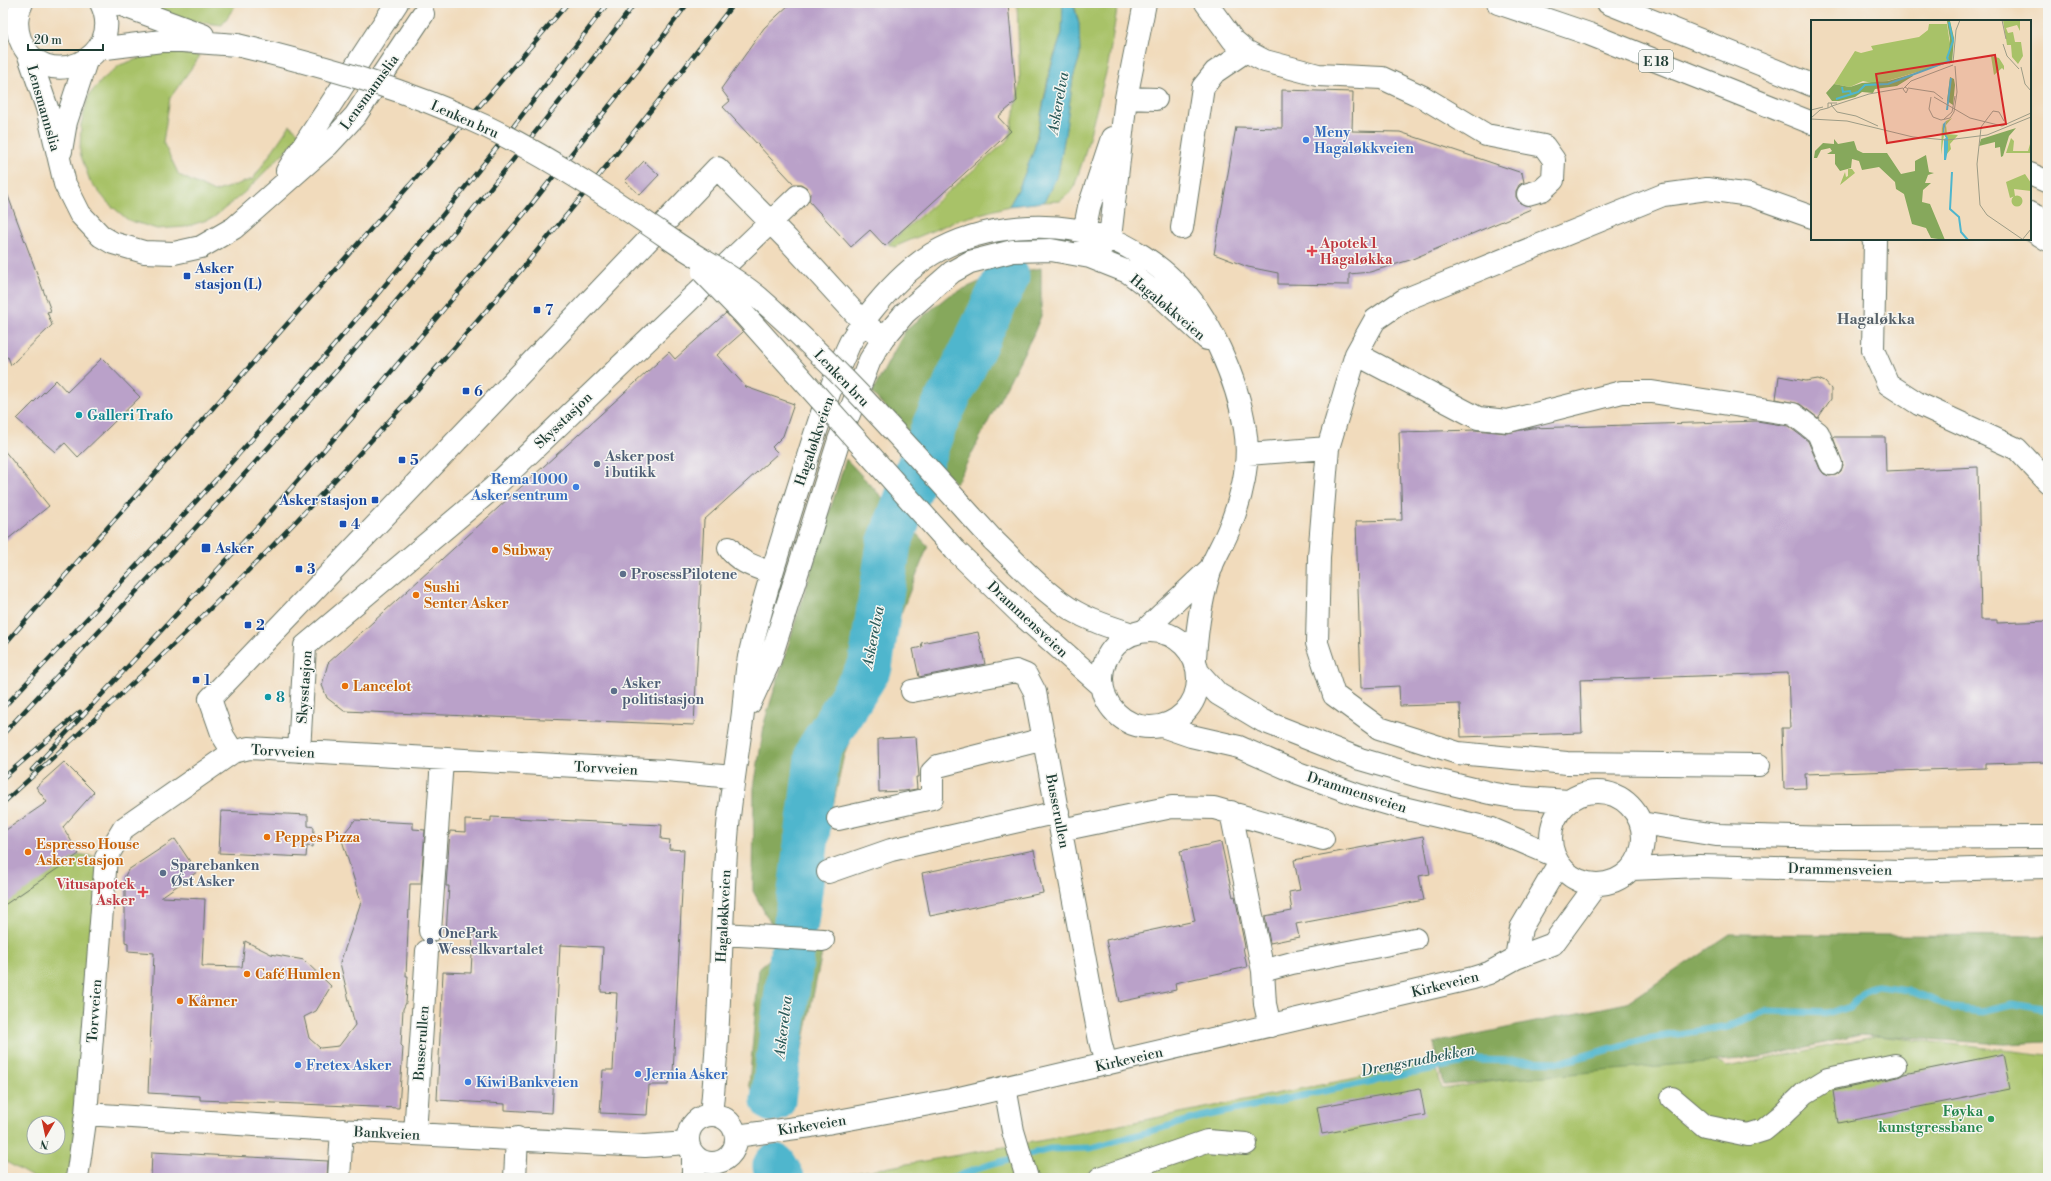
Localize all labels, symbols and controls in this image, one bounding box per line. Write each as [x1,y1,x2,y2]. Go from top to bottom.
inset map [1811,20,2031,240]
scale bar [28,26,103,52]
text: 20 m [34,33,62,48]
road number: E 18 [1639,50,1673,72]
street label: Lensmannslia [336,51,404,134]
street label: Lensmannslia [22,63,64,154]
water label: Askerelva [1043,70,1073,138]
street label: Lenken bru [428,97,501,143]
place label: Meny Hagaløkkveien [1314,124,1414,158]
marker: Meny Hagaløkkveien [1301,135,1311,145]
place label: Apotek 1 Hagaløkka [1319,235,1393,269]
marker: Apotek 1 Hagaløkka [1307,246,1317,256]
place label: Asker stasjon (L) [194,260,262,294]
marker: Asker stasjon (L) [182,271,192,281]
street label: Hagaløkkveien [1126,271,1209,345]
place label: 7 [545,302,554,320]
marker: 7 [532,305,542,315]
district label: Hagaløkka [1837,310,1916,329]
street label: Lenken bru [810,346,873,411]
place label: 6 [474,383,483,401]
marker: 6 [461,386,471,396]
street label: Skysstasjon [531,388,597,453]
street label: Hagaløkkveien [791,394,839,488]
place label: Galleri Trafo [87,407,173,425]
marker: Galleri Trafo [74,410,84,420]
place label: Asker post i butikk [604,448,676,482]
place label: 5 [410,452,419,470]
marker: 5 [397,455,407,465]
marker: Asker post i butikk [592,459,602,469]
place label: Rema 1000 Asker sentrum [470,471,568,505]
marker: Rema 1000 Asker sentrum [571,482,581,492]
place label: Asker stasjon [278,492,367,510]
marker: Asker stasjon [370,495,380,505]
place label: 4 [351,516,360,534]
marker: 4 [338,519,348,529]
place label: Asker [214,540,254,558]
marker: Asker [200,542,212,554]
place label: Subway [503,542,554,560]
marker: Subway [490,545,500,555]
place label: 3 [307,561,315,579]
marker: 3 [294,564,304,574]
place label: ProsessPilotene [631,566,738,584]
marker: ProsessPilotene [618,569,628,579]
street label: Drammensveien [983,578,1072,662]
place label: Sushi Senter Asker [424,579,509,613]
marker: Sushi Senter Asker [411,590,421,600]
water label: Askerelva [858,604,889,672]
place label: 2 [256,617,265,635]
marker: 2 [243,620,253,630]
street label: Skysstasjon [293,649,317,724]
place label: 1 [204,672,211,690]
marker: 1 [191,675,201,685]
place label: Asker politistasjon [621,675,704,709]
place label: Lancelot [353,678,412,696]
marker: Lancelot [340,681,350,691]
marker: Asker politistasjon [609,686,619,696]
place label: 8 [276,689,285,707]
marker: 8 [263,692,273,702]
street label: Torvveien [251,741,316,763]
street label: Torvveien [574,758,639,780]
street label: Drammensveien [1304,768,1410,818]
street label: Busserullen [1041,772,1073,850]
place label: Peppes Pizza [275,829,361,847]
marker: Peppes Pizza [262,832,272,842]
place label: Espresso House Asker stasjon [35,836,140,870]
marker: Espresso House Asker stasjon [23,847,33,857]
place label: Sparebanken Øst Asker [171,857,260,891]
street label: Drammensveien [1788,860,1893,880]
marker: Sparebanken Øst Asker [158,868,168,878]
street label: Hagaløkkveien [713,868,735,963]
place label: Vitusapotek Asker [55,876,135,910]
marker: Vitusapotek Asker [138,887,148,897]
place label: OnePark Wesselkvartalet [437,925,544,959]
marker: OnePark Wesselkvartalet [425,936,435,946]
place label: Café Humlen [255,966,341,984]
street label: Kirkeveien [1410,968,1481,1002]
marker: Café Humlen [242,969,252,979]
street label: Torvveien [84,978,106,1044]
place label: Kårner [188,993,238,1011]
water label: Askerelva [770,994,797,1061]
marker: Kårner [175,996,185,1006]
street label: Busserullen [410,1004,434,1082]
water label: Drengsrudbekken [1359,1040,1477,1081]
street label: Kirkeveien [1094,1043,1165,1076]
place label: Fretex Asker [306,1057,392,1075]
marker: Fretex Asker [293,1060,303,1070]
place label: Jernia Asker [644,1066,728,1084]
marker: Jernia Asker [633,1069,643,1079]
place label: Kiwi Bankveien [476,1074,579,1092]
marker: Kiwi Bankveien [463,1077,473,1087]
place label: Føyka kunstgressbane [1878,1103,1983,1137]
street label: Kirkeveien [777,1112,848,1140]
marker: Føyka kunstgressbane [1986,1114,1996,1124]
north arrow [26,1115,66,1155]
street label: Bankveien [352,1123,421,1145]
text: N [39,1136,50,1151]

